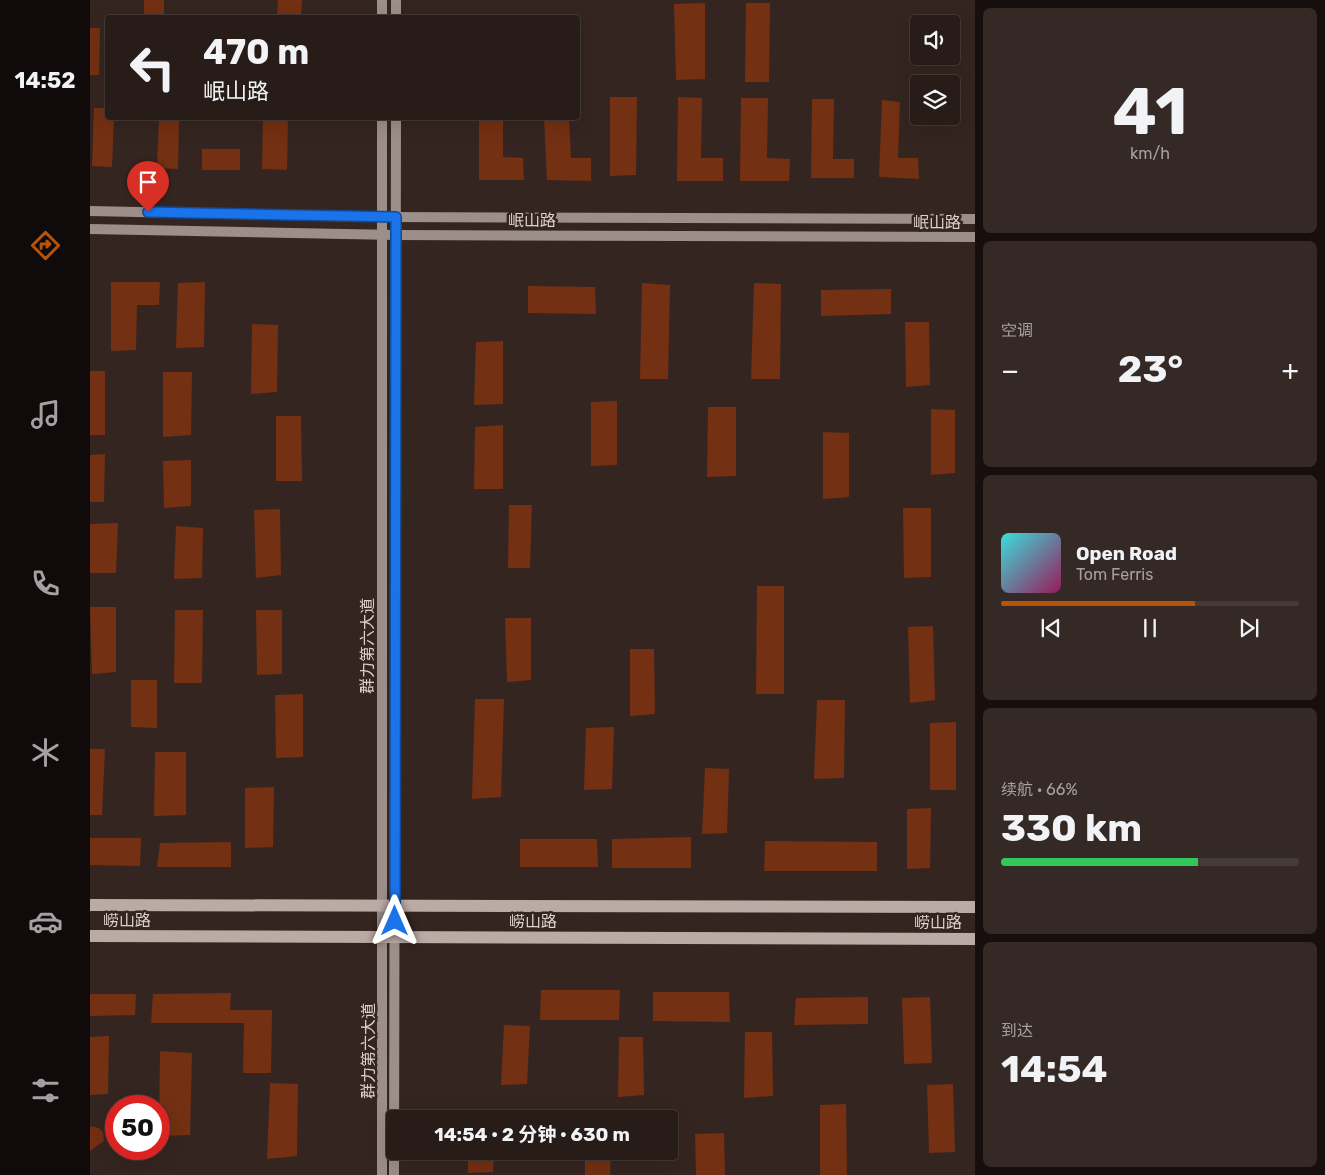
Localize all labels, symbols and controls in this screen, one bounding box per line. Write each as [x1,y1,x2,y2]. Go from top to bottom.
map controls [910,15,960,125]
button: sound [910,15,960,65]
text: 470 m [203,31,309,73]
icon: left [120,35,185,100]
text: 14:52 [15,67,75,94]
text: 41 [1112,73,1188,150]
button: layers [910,75,960,125]
text: 岷山路 [203,78,269,105]
text: km/h [1130,144,1170,163]
pin [127,161,169,212]
icon: arrive [134,168,162,196]
street label: 岷山路 [508,211,556,230]
street label: 岷山路 [913,213,961,232]
icon: directions [28,228,63,263]
text: 空调 [1001,321,1033,340]
text: 23° [1118,346,1183,392]
text: − [1001,354,1019,387]
text: + [1282,354,1299,387]
icon: music [28,397,63,432]
text: Open Road [1076,542,1177,565]
text: Tom Ferris [1076,565,1153,584]
icon: phone [28,566,63,601]
street label: 群力第六大道 [358,598,377,694]
icon: previous [1037,614,1065,642]
icon: pause [1136,614,1164,642]
icon: next [1235,614,1263,642]
icon: climate [28,735,63,770]
text: 续航 · 66% [1001,780,1078,799]
text: 330 km [1001,805,1142,851]
position arrow [368,894,420,946]
icon: car [28,904,63,939]
street label: 崂山路 [103,911,151,930]
street label: 崂山路 [509,912,557,931]
street label: 崂山路 [914,913,962,932]
street label: 群力第六大道 [359,1003,378,1099]
text: 到达 [1001,1021,1033,1040]
text: 14:54 [1001,1046,1107,1092]
icon: filters [28,1073,63,1108]
speed limit sign: 50 [105,1095,170,1160]
text: 14:54 · 2 分钟 · 630 m [434,1123,630,1146]

